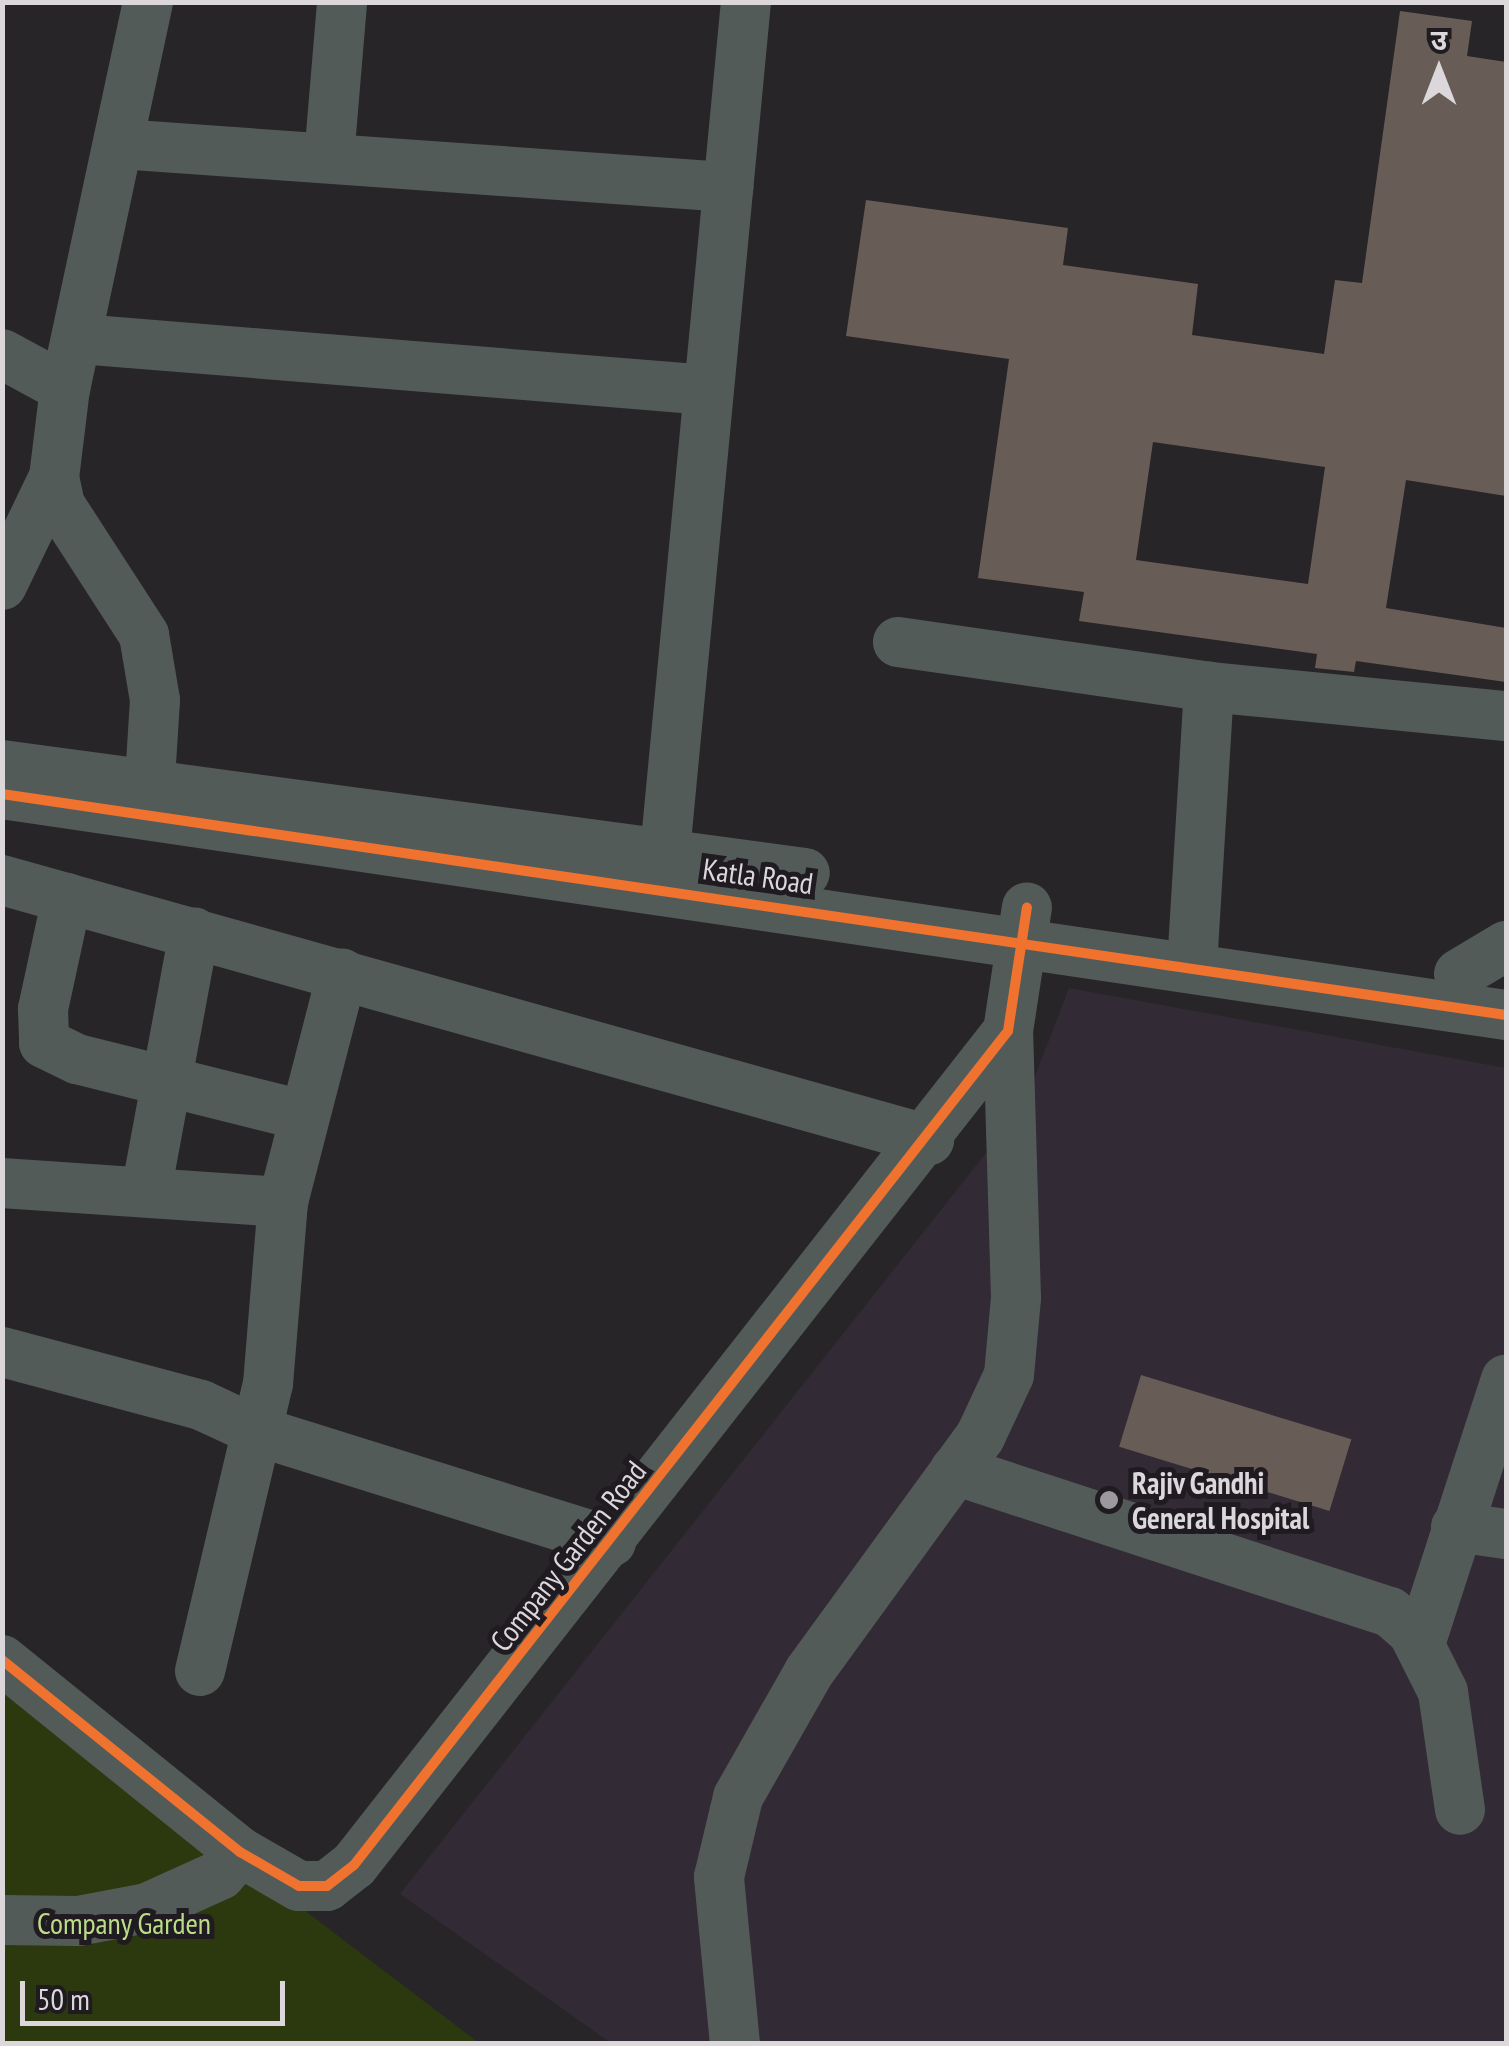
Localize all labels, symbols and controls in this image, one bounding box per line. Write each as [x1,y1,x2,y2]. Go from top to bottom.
north arrow [1389,20,1489,120]
text: उ [1431,21,1447,58]
street label: Katla Road [701,850,815,902]
street label: Company Garden Road [482,1453,654,1659]
place label: Rajiv Gandhi General Hospital [1132,1465,1309,1536]
marker: Rajiv Gandhi General Hospital [1096,1487,1122,1513]
park label: Company Garden [37,1905,211,1941]
scale bar [25,1961,290,2023]
text: 50 m [37,1979,90,2018]

